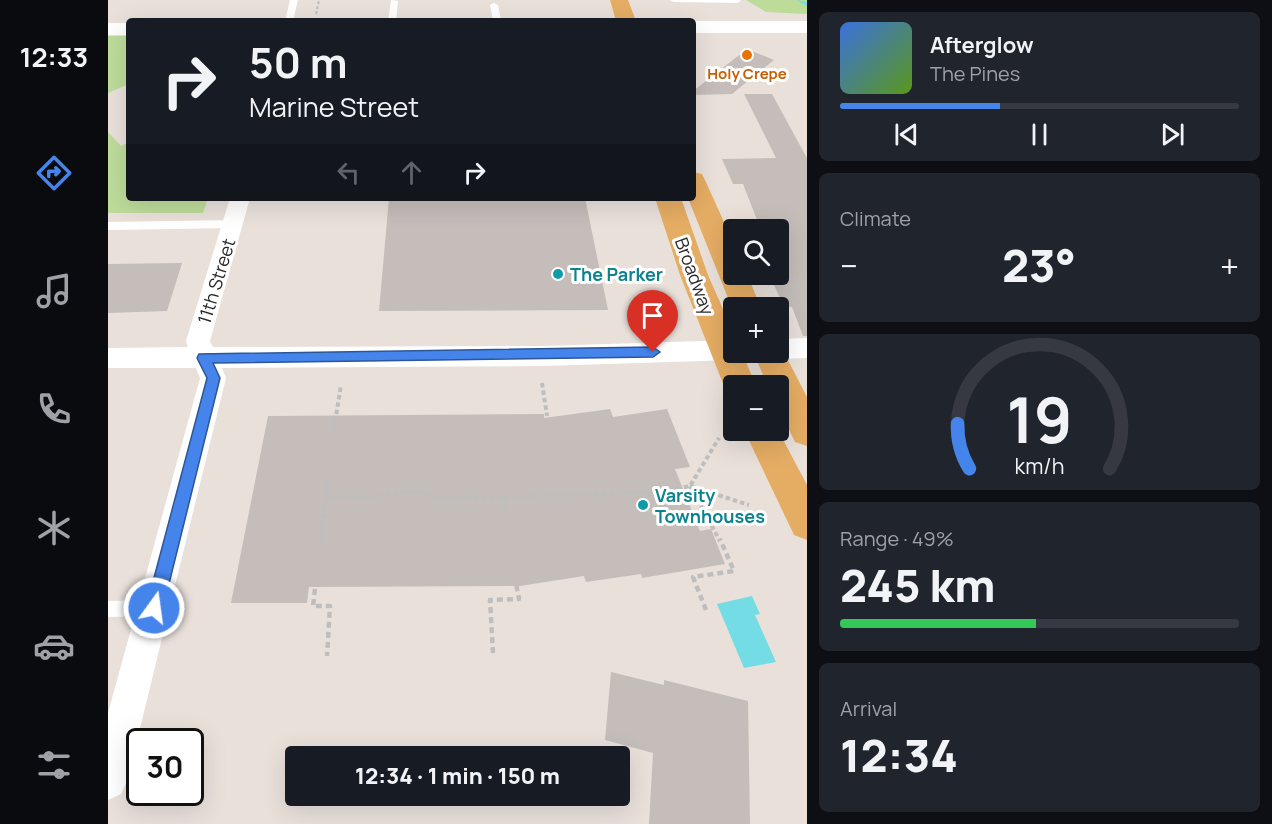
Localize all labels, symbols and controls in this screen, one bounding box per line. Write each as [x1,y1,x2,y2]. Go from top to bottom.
text: Afterglow [930,30,1034,60]
text: 50 m [249,33,347,91]
text: 12:33 [20,38,88,75]
icon: right [150,42,228,120]
marker: Holy Crepe [740,48,754,62]
text: The Pines [930,60,1020,87]
place label: Holy Crepe [707,63,787,84]
text: Marine Street [249,88,419,125]
icon: previous [890,118,923,151]
icon: pause [1023,118,1056,151]
icon: next [1156,118,1189,151]
icon: directions [33,152,75,194]
icon: left [332,156,365,189]
icon: ahead [395,156,428,189]
icon: right [458,156,491,189]
text: Climate [840,205,911,232]
map controls [723,219,789,441]
button: search [723,219,789,285]
street label: Broadway [670,234,720,319]
text: 23° [1002,234,1076,296]
street label: 11th Street [192,235,240,327]
text: − [840,243,858,288]
text: + [1220,243,1239,288]
place label: The Parker [570,262,663,286]
marker: The Parker [551,267,565,281]
icon: music [33,270,75,312]
pin [627,290,678,352]
button: + [723,297,789,363]
icon: arrive [636,299,669,332]
button: − [723,375,789,441]
text: 19 [1006,376,1073,462]
icon: phone [33,388,75,430]
text: km/h [1015,451,1064,480]
place label: Varsity Townhouses [655,483,765,528]
marker: Varsity Townhouses [636,498,650,512]
icon: climate [33,507,75,549]
text: Range · 49% [840,525,954,552]
text: 245 km [840,554,996,616]
position arrow [122,576,186,640]
icon: car [33,625,75,667]
text: Arrival [840,695,897,722]
text: 12:34 [840,724,958,786]
speed limit sign: 30 [126,728,204,806]
icon: filters [33,744,75,786]
text: 12:34 · 1 min · 150 m [355,761,560,791]

